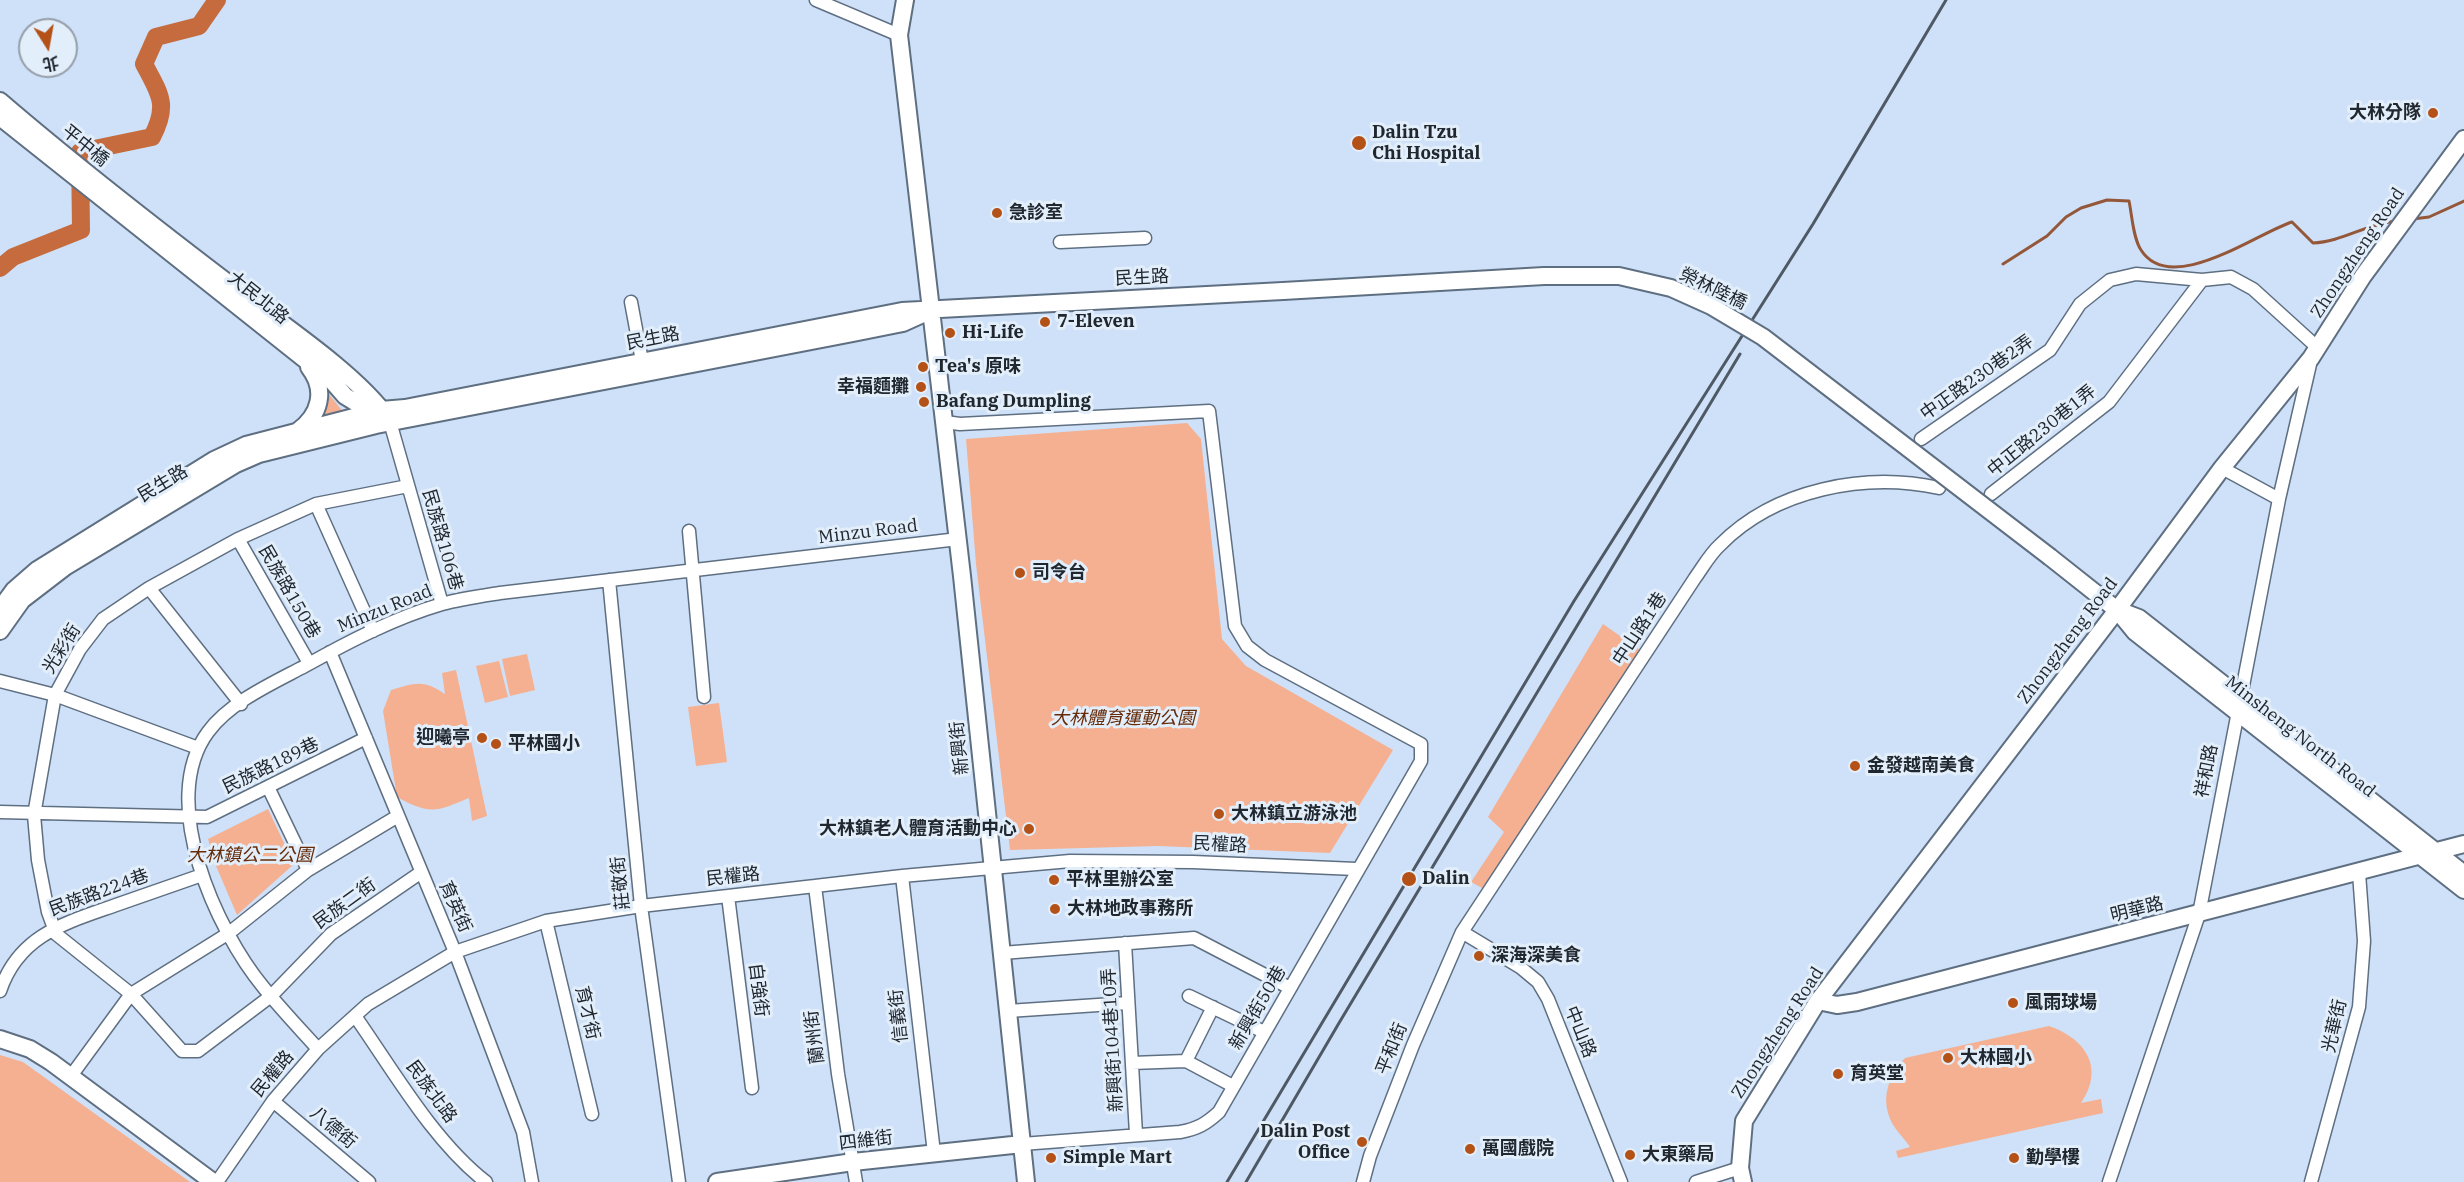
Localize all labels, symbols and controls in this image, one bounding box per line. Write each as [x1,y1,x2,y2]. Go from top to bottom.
north arrow [18,18,78,78]
text: 北 [41,52,61,75]
place label: 大林分隊 [2349,102,2421,124]
marker: 大林分隊 [2426,106,2440,120]
street label: 平中橋 [57,121,113,171]
place label: Dalin Tzu Chi Hospital [1372,122,1480,164]
marker: Dalin Tzu Chi Hospital [1350,134,1368,152]
street label: Zhongzheng Road [2306,184,2410,322]
place label: 急診室 [1009,202,1063,224]
marker: 急診室 [990,206,1004,220]
street label: 榮林陸橋 [1676,264,1750,314]
street label: 民生路 [1114,266,1170,290]
street label: 大民北路 [223,267,293,329]
place label: 7-Eleven [1057,311,1135,333]
marker: 7-Eleven [1038,315,1052,329]
place label: Hi-Life [962,322,1024,344]
street label: 民生路 [624,323,682,355]
marker: Hi-Life [943,326,957,340]
street label: 中正路230巷2弄 [1916,331,2038,425]
place label: Tea's 原味 [935,356,1021,378]
marker: Tea's 原味 [916,360,930,374]
place label: 幸福麵攤 [837,376,909,398]
marker: 幸福麵攤 [914,380,928,394]
street label: 中正路230巷1弄 [1983,381,2101,481]
place label: Bafang Dumpling [936,391,1091,413]
marker: Bafang Dumpling [917,395,931,409]
street label: 民生路 [134,461,192,507]
street label: 民族路106巷 [417,487,467,593]
street label: Minzu Road [817,515,919,549]
street label: 民族路150巷 [254,541,324,643]
place label: 司令台 [1032,562,1086,584]
marker: 司令台 [1013,566,1027,580]
street label: Zhongzheng Road [2013,574,2123,708]
street label: Minzu Road [334,580,436,638]
street label: 中山路1巷 [1608,588,1672,670]
street label: 光彩街 [39,620,85,678]
street label: Minsheng North Road [2220,672,2380,802]
park label: 大林體育運動公園 [1051,708,1195,730]
street label: 新興街 [946,720,974,776]
place label: 迎曦亭 [416,727,470,749]
marker: 迎曦亭 [475,731,489,745]
street label: 民族路189巷 [219,733,323,799]
place label: 平林國小 [508,733,580,755]
marker: 平林國小 [489,737,503,751]
street label: 祥和路 [2191,742,2223,800]
place label: 金發越南美食 [1867,755,1975,777]
marker: 金發越南美食 [1848,759,1862,773]
place label: 大林鎮立游泳池 [1231,803,1357,825]
marker: 大林鎮立游泳池 [1212,807,1226,821]
place label: 大林鎮老人體育活動中心 [819,818,1017,840]
marker: 大林鎮老人體育活動中心 [1022,822,1036,836]
street label: 民權路 [1192,833,1248,857]
park label: 大林鎮公二公園 [187,845,313,867]
street label: 莊敬街 [607,855,635,911]
street label: 民權路 [705,863,761,891]
street label: 民族路224巷 [46,865,152,921]
place label: Dalin [1422,868,1470,890]
place label: 平林里辦公室 [1066,869,1174,891]
marker: Dalin [1400,870,1418,888]
marker: 平林里辦公室 [1047,873,1061,887]
street label: 民族二街 [310,874,380,934]
street label: 育英街 [434,878,476,936]
street label: 明華路 [2108,893,2166,927]
place label: 大林地政事務所 [1067,898,1193,920]
marker: 大林地政事務所 [1048,902,1062,916]
place label: 深海深美食 [1491,945,1581,967]
marker: 深海深美食 [1472,949,1486,963]
street label: 自強街 [744,962,772,1018]
street label: 新興街50巷 [1225,962,1291,1054]
street label: Zhongzheng Road [1727,963,1829,1103]
street label: 新興街104巷10弄 [1098,968,1128,1112]
street label: 育才街 [570,984,604,1042]
street label: 信義街 [885,988,913,1044]
place label: 風雨球場 [2025,992,2097,1014]
marker: 風雨球場 [2006,996,2020,1010]
street label: 光華街 [2318,997,2352,1055]
street label: 中山路 [1560,1003,1600,1061]
street label: 蘭州街 [801,1009,829,1065]
street label: 平和街 [1372,1020,1412,1078]
street label: 民權路 [247,1046,299,1102]
place label: 大林國小 [1960,1047,2032,1069]
marker: 大林國小 [1941,1051,1955,1065]
street label: 民族北路 [401,1057,461,1127]
place label: 育英堂 [1850,1063,1904,1085]
marker: 育英堂 [1831,1067,1845,1081]
street label: 八德街 [305,1102,361,1154]
place label: Dalin Post Office [1260,1121,1350,1164]
street label: 四維街 [838,1127,894,1155]
marker: Dalin Post Office [1355,1135,1369,1149]
place label: 萬國戲院 [1482,1138,1554,1160]
marker: 萬國戲院 [1463,1142,1477,1156]
place label: 大東藥局 [1642,1144,1714,1166]
place label: Simple Mart [1063,1147,1172,1169]
place label: 勤學樓 [2026,1147,2080,1169]
marker: 大東藥局 [1623,1148,1637,1162]
marker: Simple Mart [1044,1151,1058,1165]
marker: 勤學樓 [2007,1151,2021,1165]

